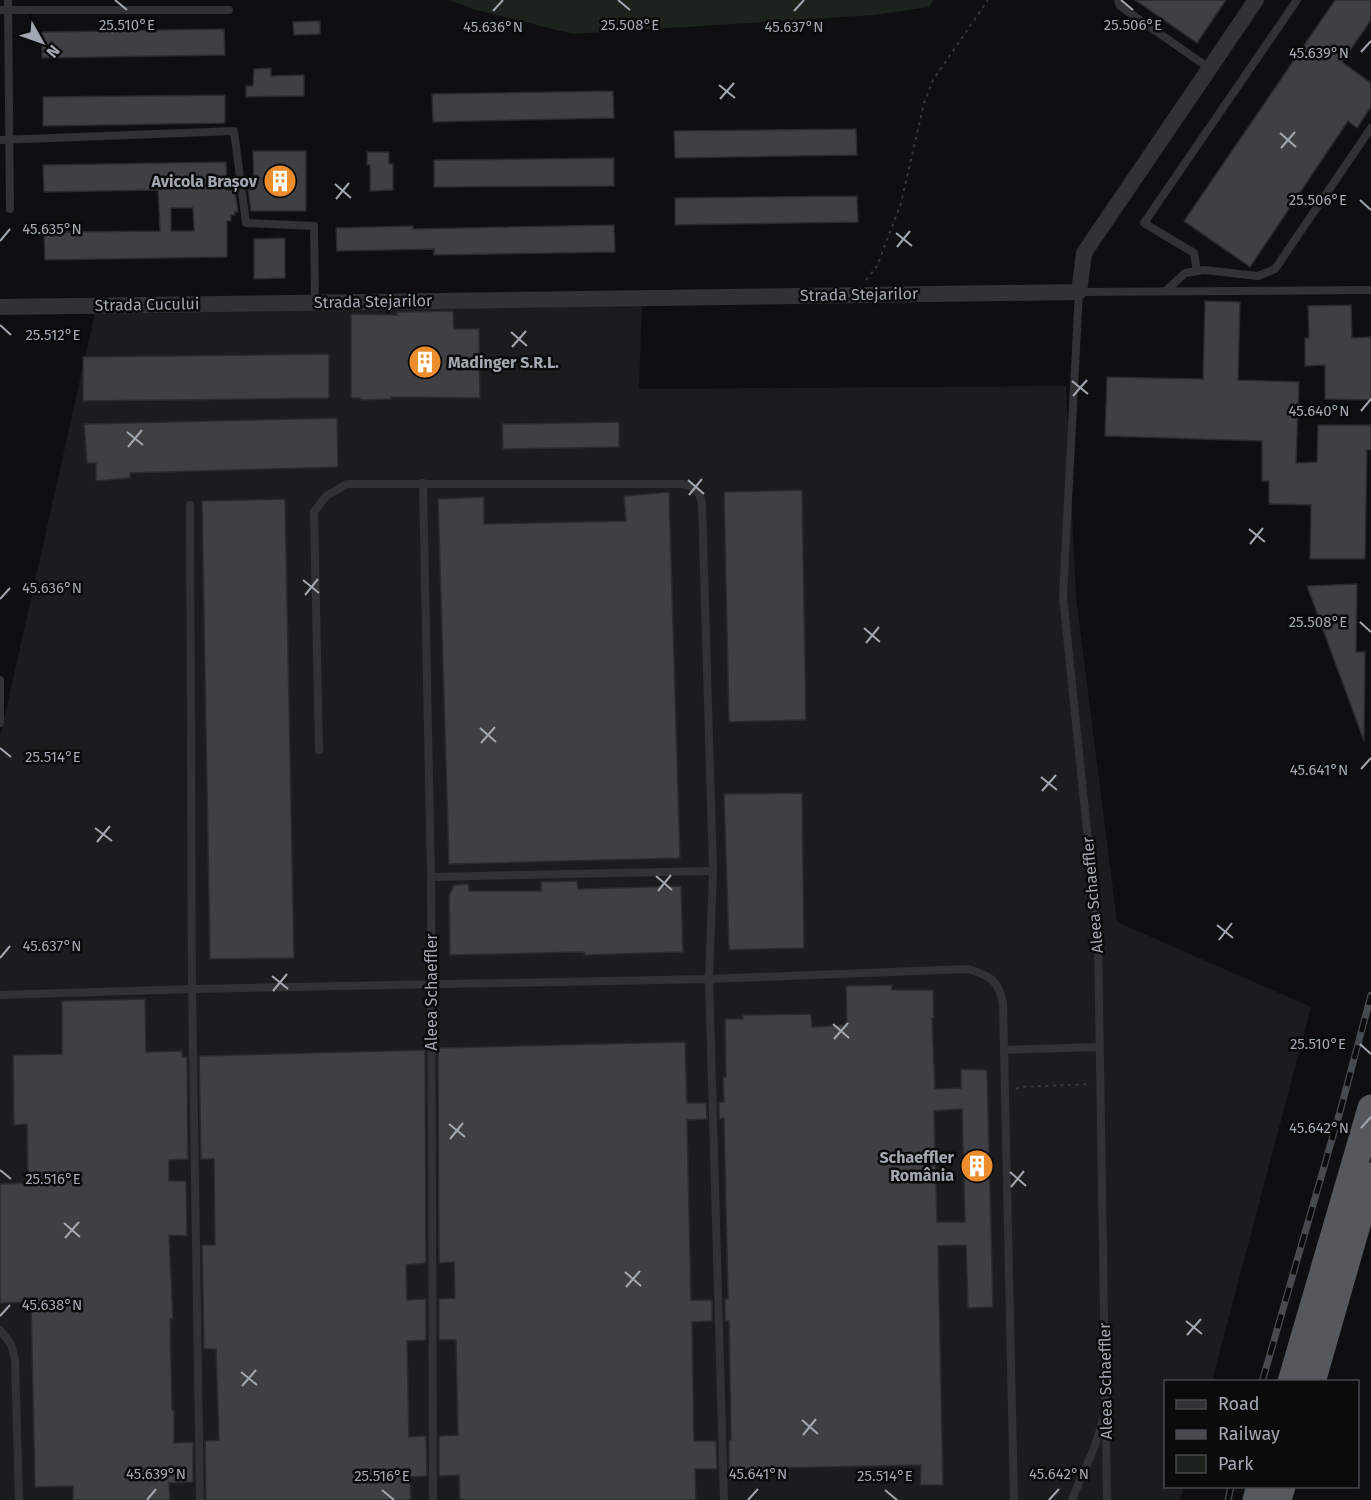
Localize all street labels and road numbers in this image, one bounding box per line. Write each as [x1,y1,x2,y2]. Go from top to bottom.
street label: Strada Stejarilor [800,284,919,305]
street label: Strada Stejarilor [314,291,433,312]
street label: Strada Cucului [95,294,199,315]
street label: Aleea Schaeffler [1078,835,1107,954]
street label: Aleea Schaeffler [422,933,441,1050]
street label: Aleea Schaeffler [1095,1322,1116,1440]

